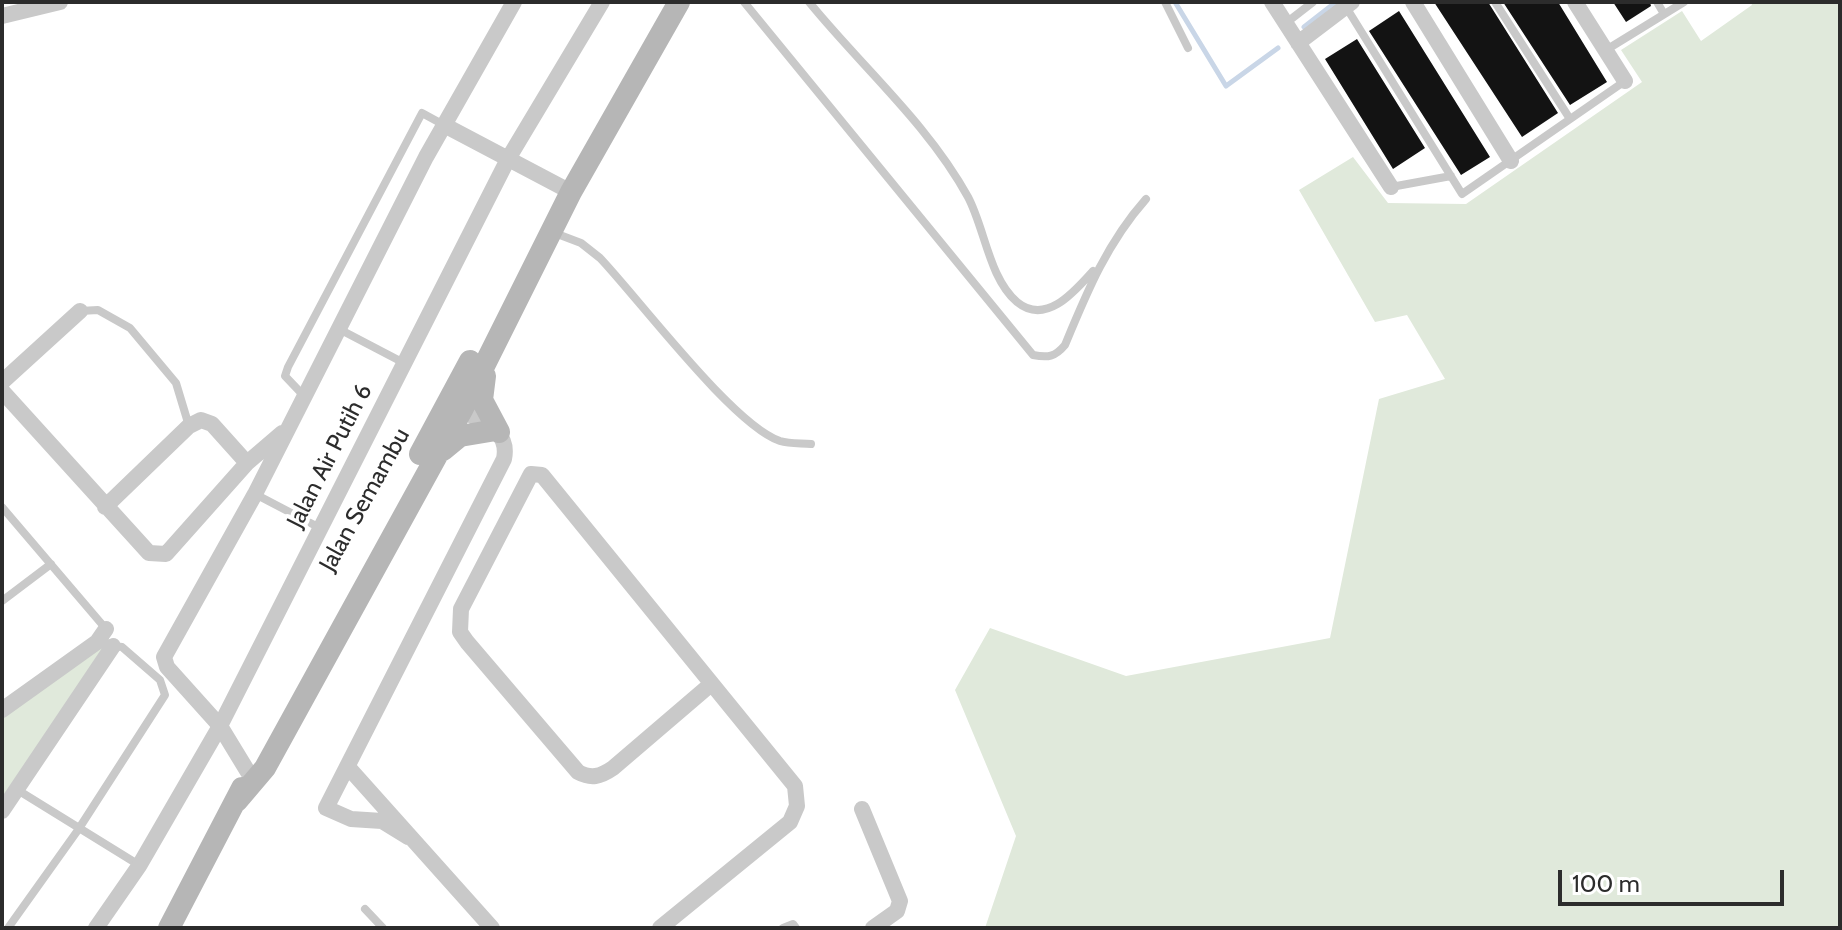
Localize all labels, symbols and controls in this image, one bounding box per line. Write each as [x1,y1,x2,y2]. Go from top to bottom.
street label: Jalan Air Putih 6 [281,379,379,533]
street label: Jalan Semambu [314,423,416,577]
scale bar [1562,854,1788,904]
text: 100 m [1572,869,1640,898]

